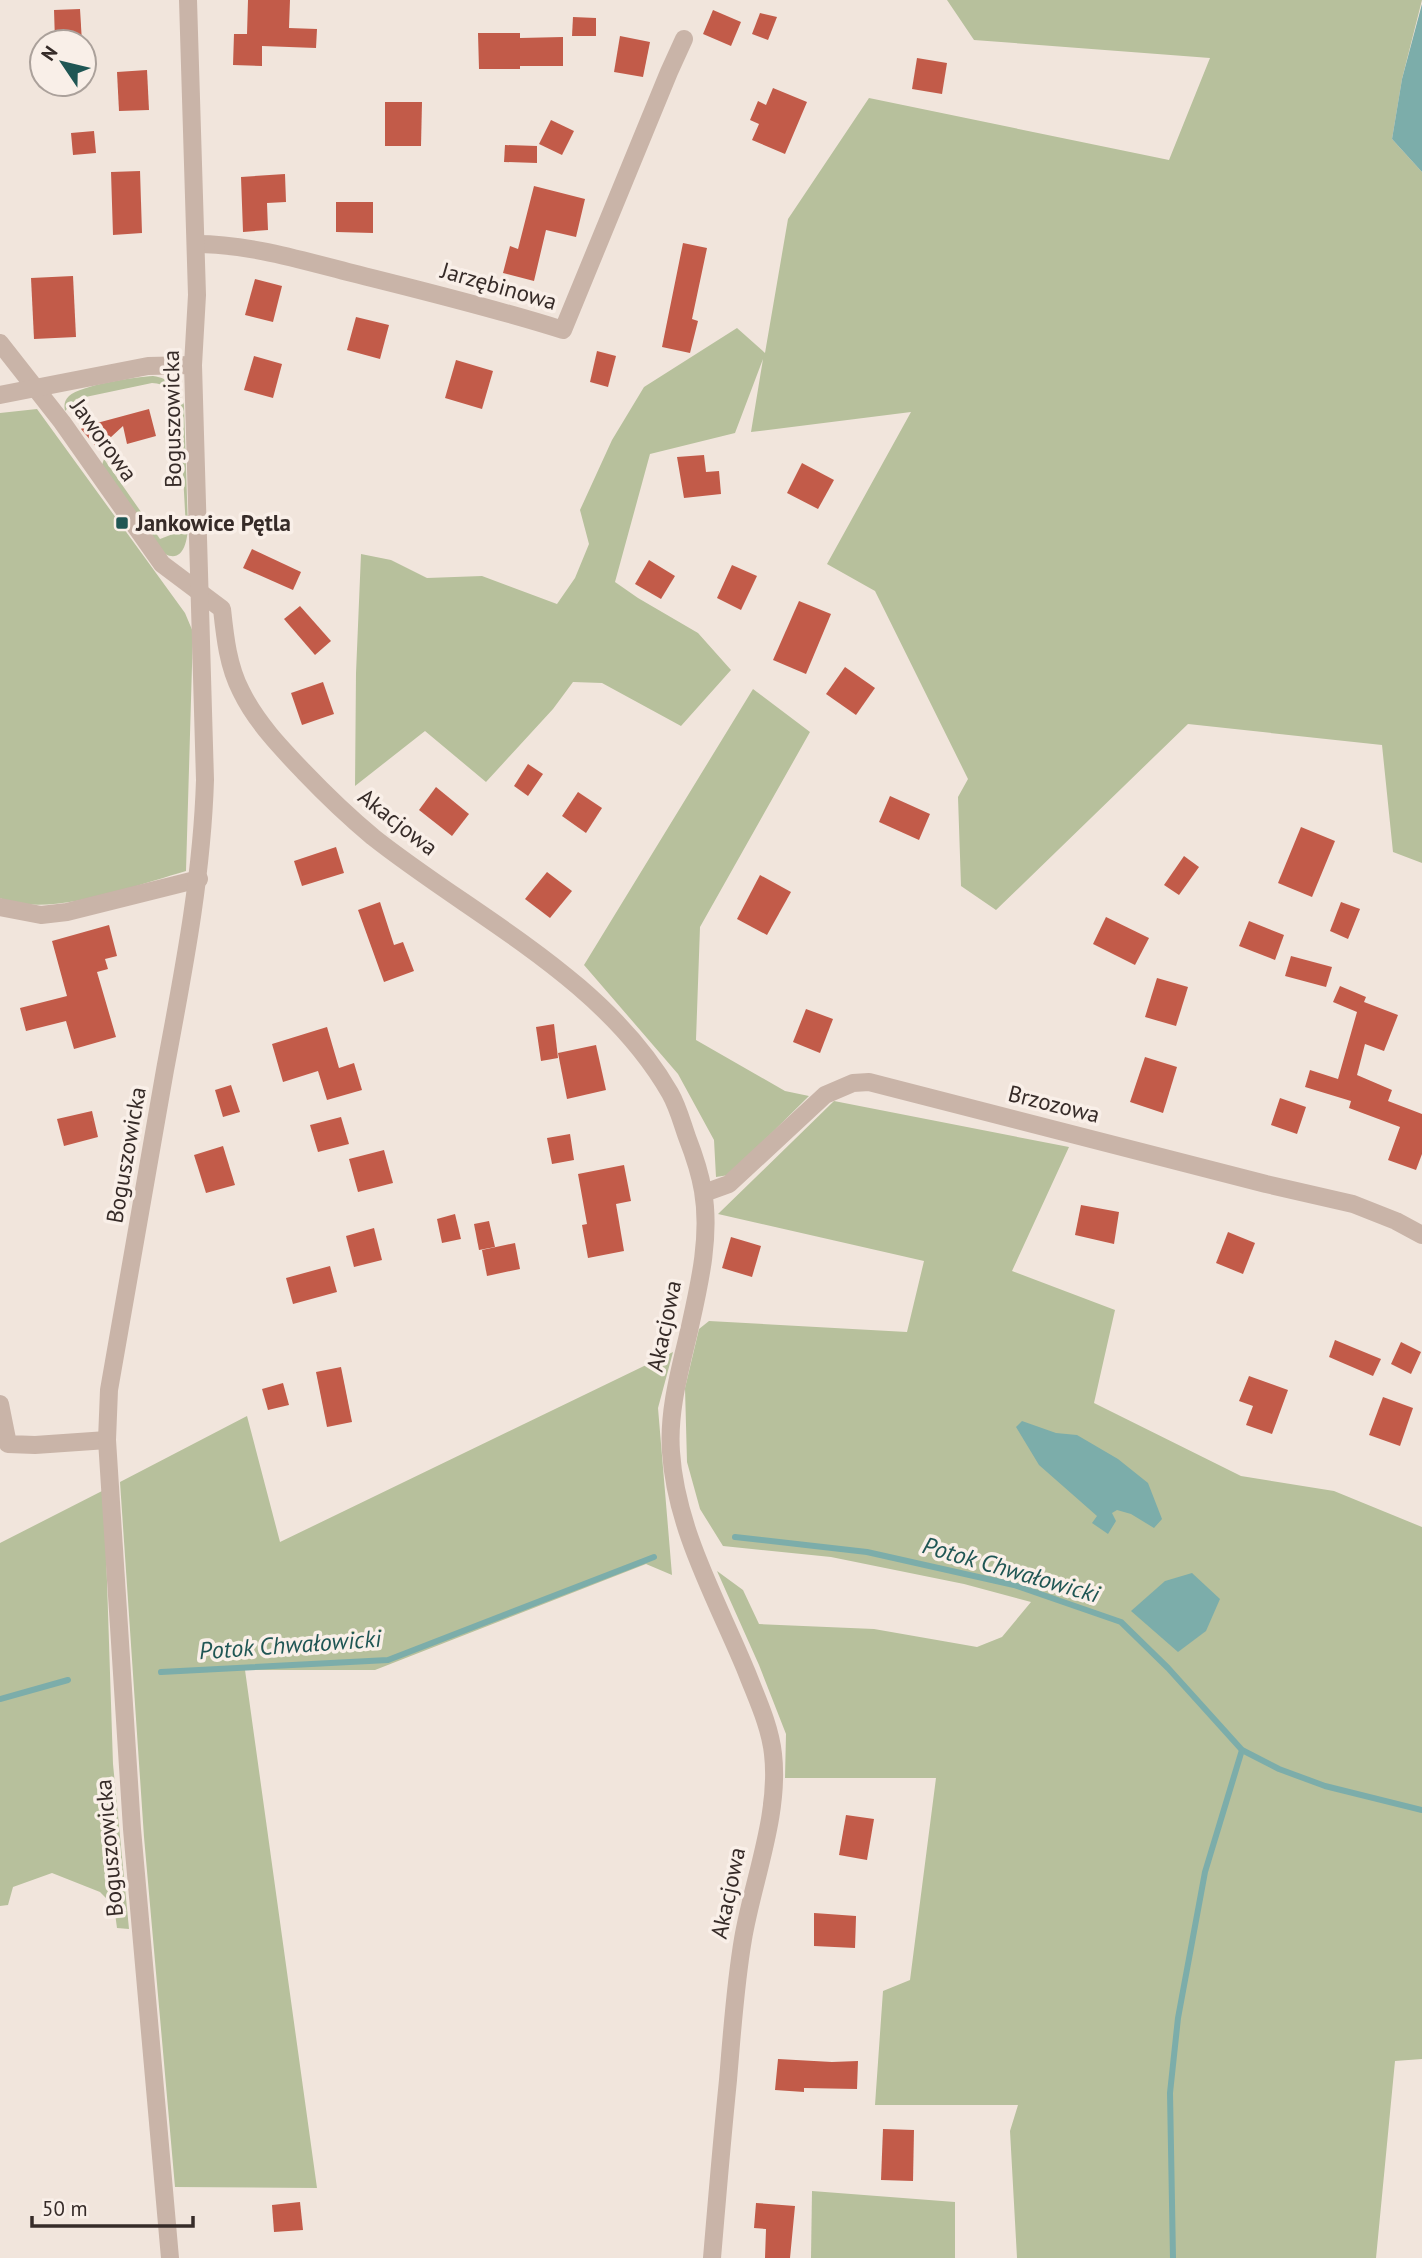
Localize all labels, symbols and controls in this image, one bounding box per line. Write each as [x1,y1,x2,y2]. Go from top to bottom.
north arrow [28,28,98,98]
text: N [36,41,62,65]
street label: Jarzębinowa [437,255,560,316]
street label: Boguszowicka [156,350,187,488]
street label: Jaworowa [64,392,144,487]
place label: Jankowice Pętla [135,508,291,537]
marker: Jankowice Pętla [114,515,130,531]
street label: Akacjowa [353,782,444,862]
street label: Brzozowa [1005,1078,1103,1129]
street label: Boguszowicka [99,1084,152,1225]
street label: Akacjowa [640,1277,687,1374]
water label: Potok Chwałowicki [919,1529,1104,1610]
water label: Potok Chwałowicki [198,1623,383,1666]
street label: Boguszowicka [88,1778,129,1918]
street label: Akacjowa [704,1844,751,1941]
scale bar [32,2184,192,2228]
text: 50 m [42,2195,88,2222]

